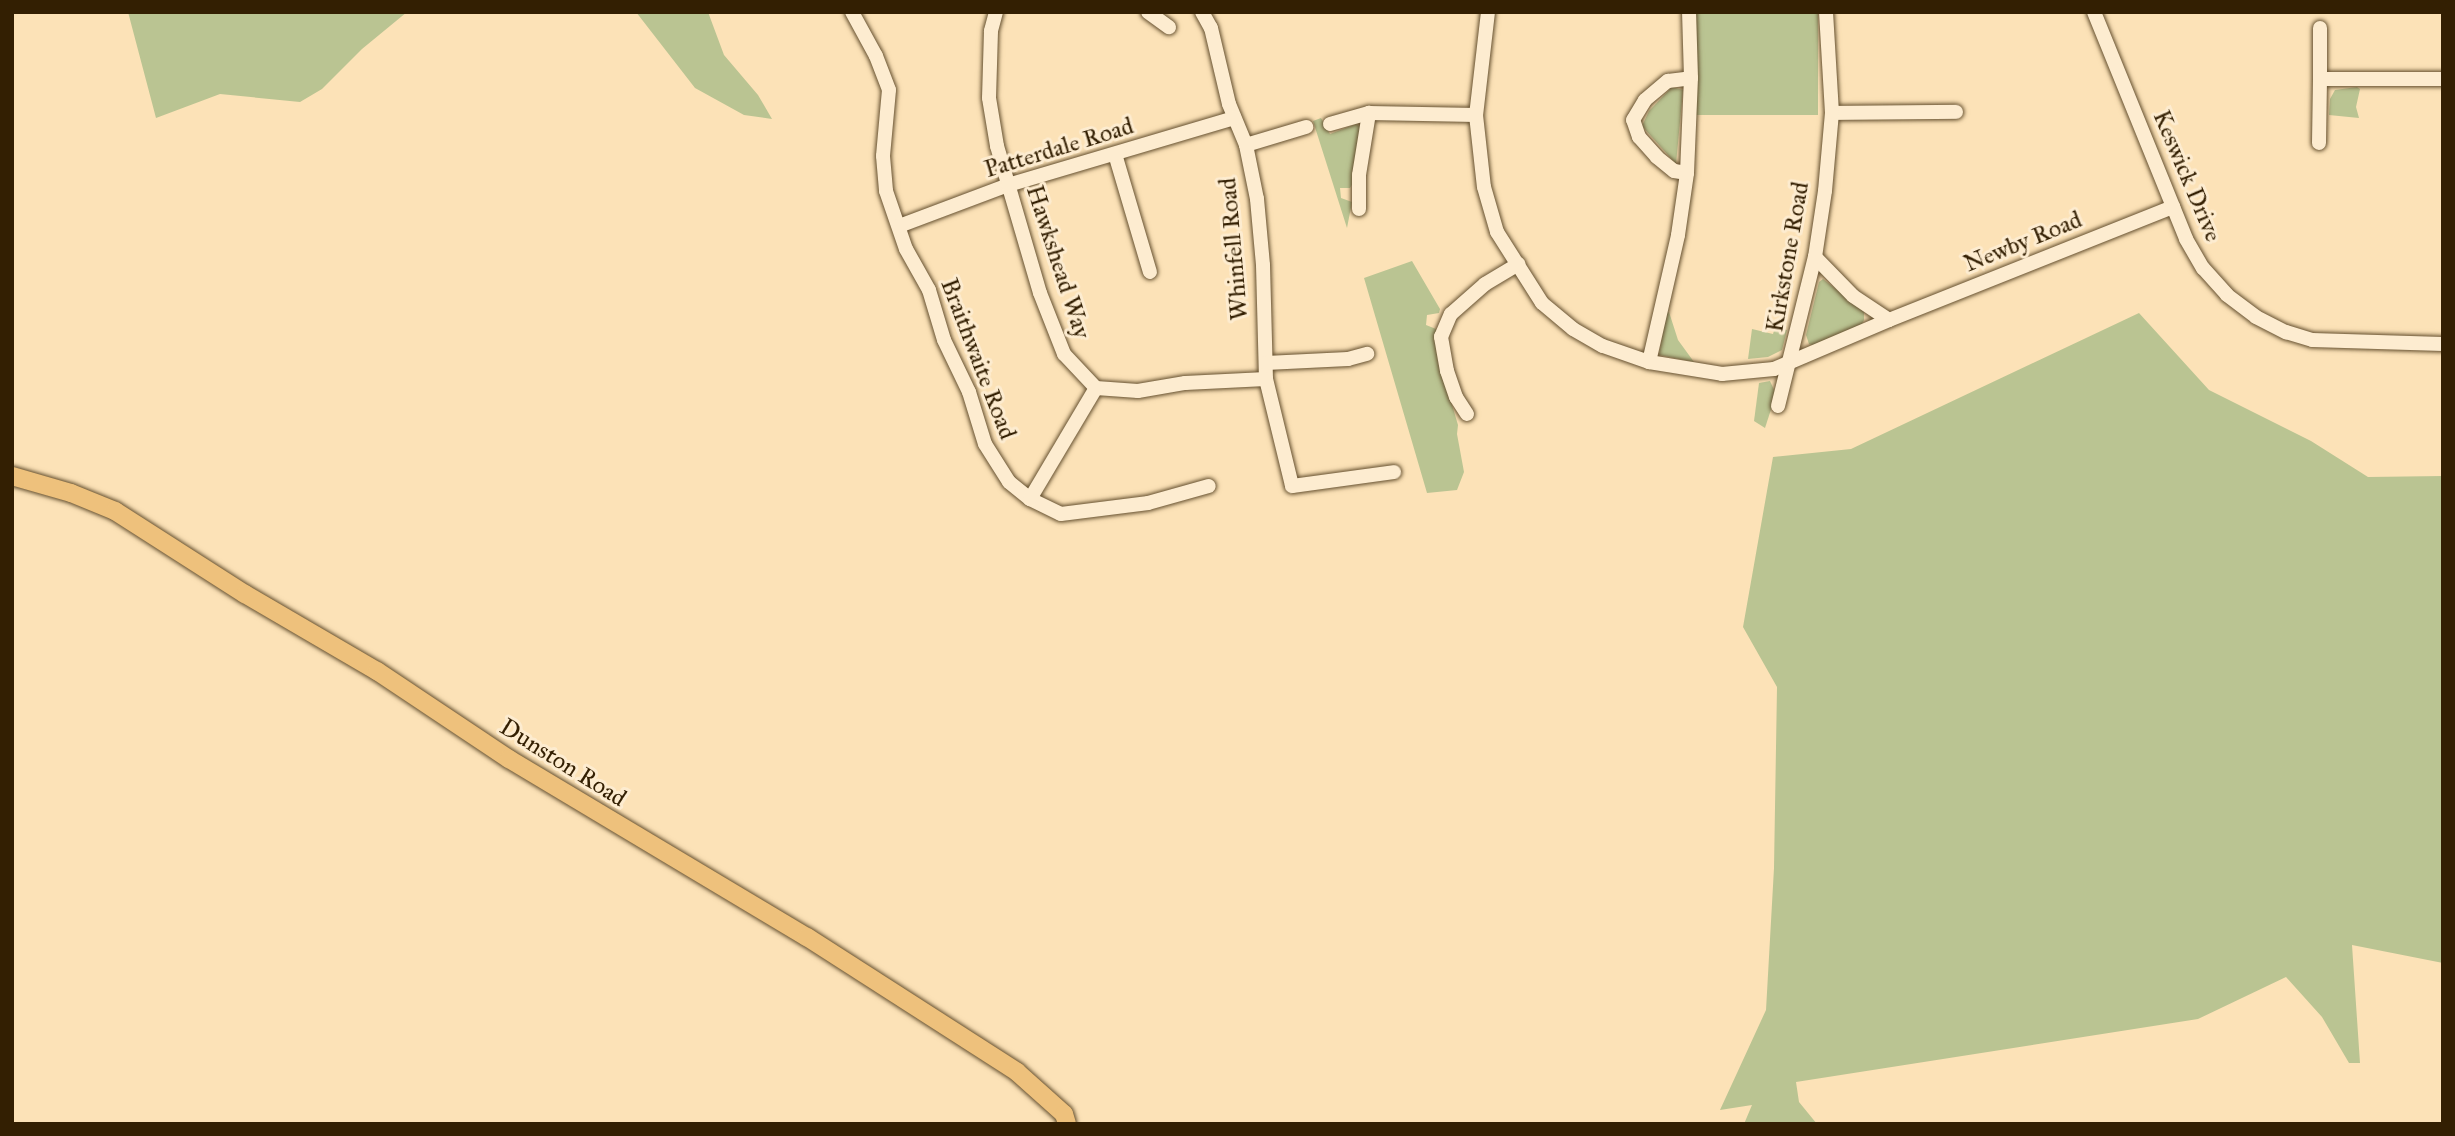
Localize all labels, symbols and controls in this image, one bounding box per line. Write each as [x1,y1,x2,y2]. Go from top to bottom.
street label: Keswick Drive [2146,106,2228,246]
street label: Patterdale Road [981,112,1137,184]
street label: Whinfell Road [1213,176,1255,322]
street label: Kirkstone Road [1761,179,1815,335]
street label: Hawkshead Way [1020,182,1096,342]
street label: Newby Road [1960,205,2086,279]
street label: Braithwaite Road [934,274,1022,444]
street label: Dunston Road [495,713,631,813]

